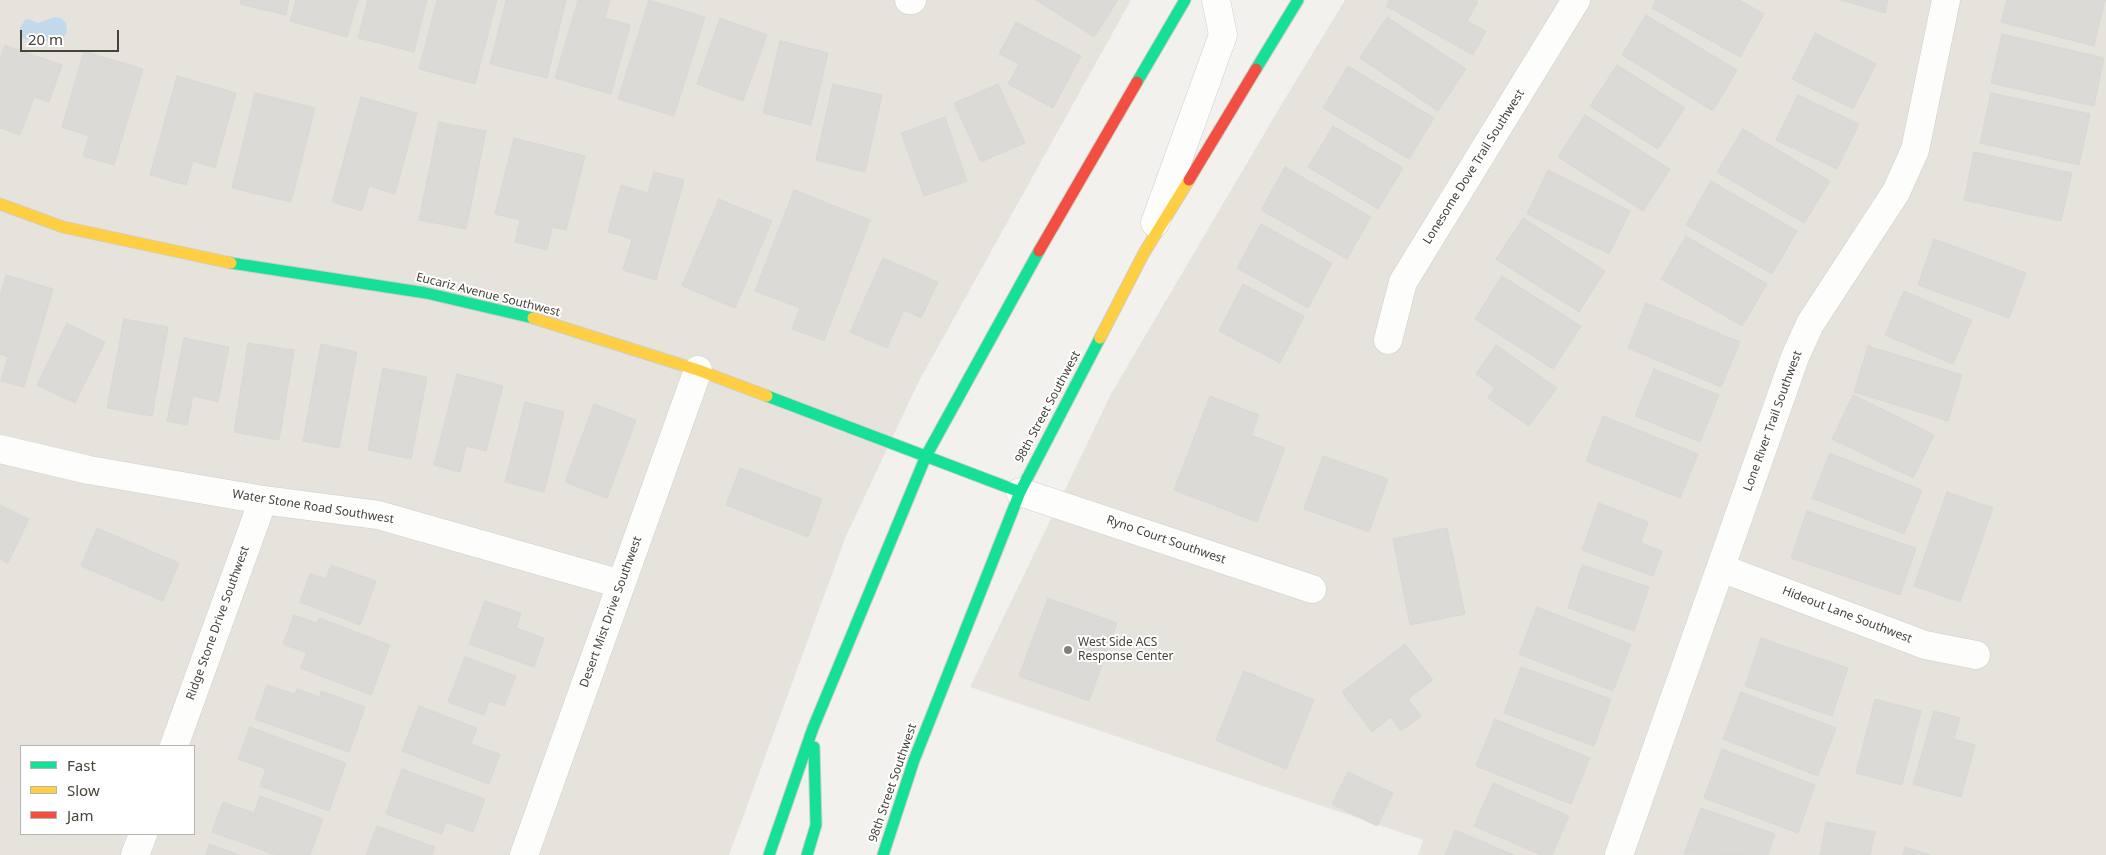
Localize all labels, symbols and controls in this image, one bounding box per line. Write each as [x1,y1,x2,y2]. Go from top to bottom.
scale bar [22,20,121,52]
text: 20 m [28,29,63,49]
street label: Lonesome Dove Trail Southwest [1420,87,1528,247]
street label: Eucariz Avenue Southwest [414,270,562,320]
street label: 98th Street Southwest [1012,349,1084,465]
street label: Lone River Trail Southwest [1741,349,1805,493]
street label: Water Stone Road Southwest [231,487,395,527]
street label: Ryno Court Southwest [1104,513,1228,567]
street label: Desert Mist Drive Southwest [577,534,645,690]
street label: Ridge Stone Drive Southwest [183,544,253,702]
street label: Hideout Lane Southwest [1780,584,1914,646]
place label: West Side ACS Response Center [1078,636,1173,664]
marker: West Side ACS Response Center [1062,644,1074,656]
street label: 98th Street Southwest [866,722,920,844]
legend [20,745,195,835]
text: Fast [67,755,96,775]
text: Slow [67,780,100,800]
text: Jam [67,805,94,825]

